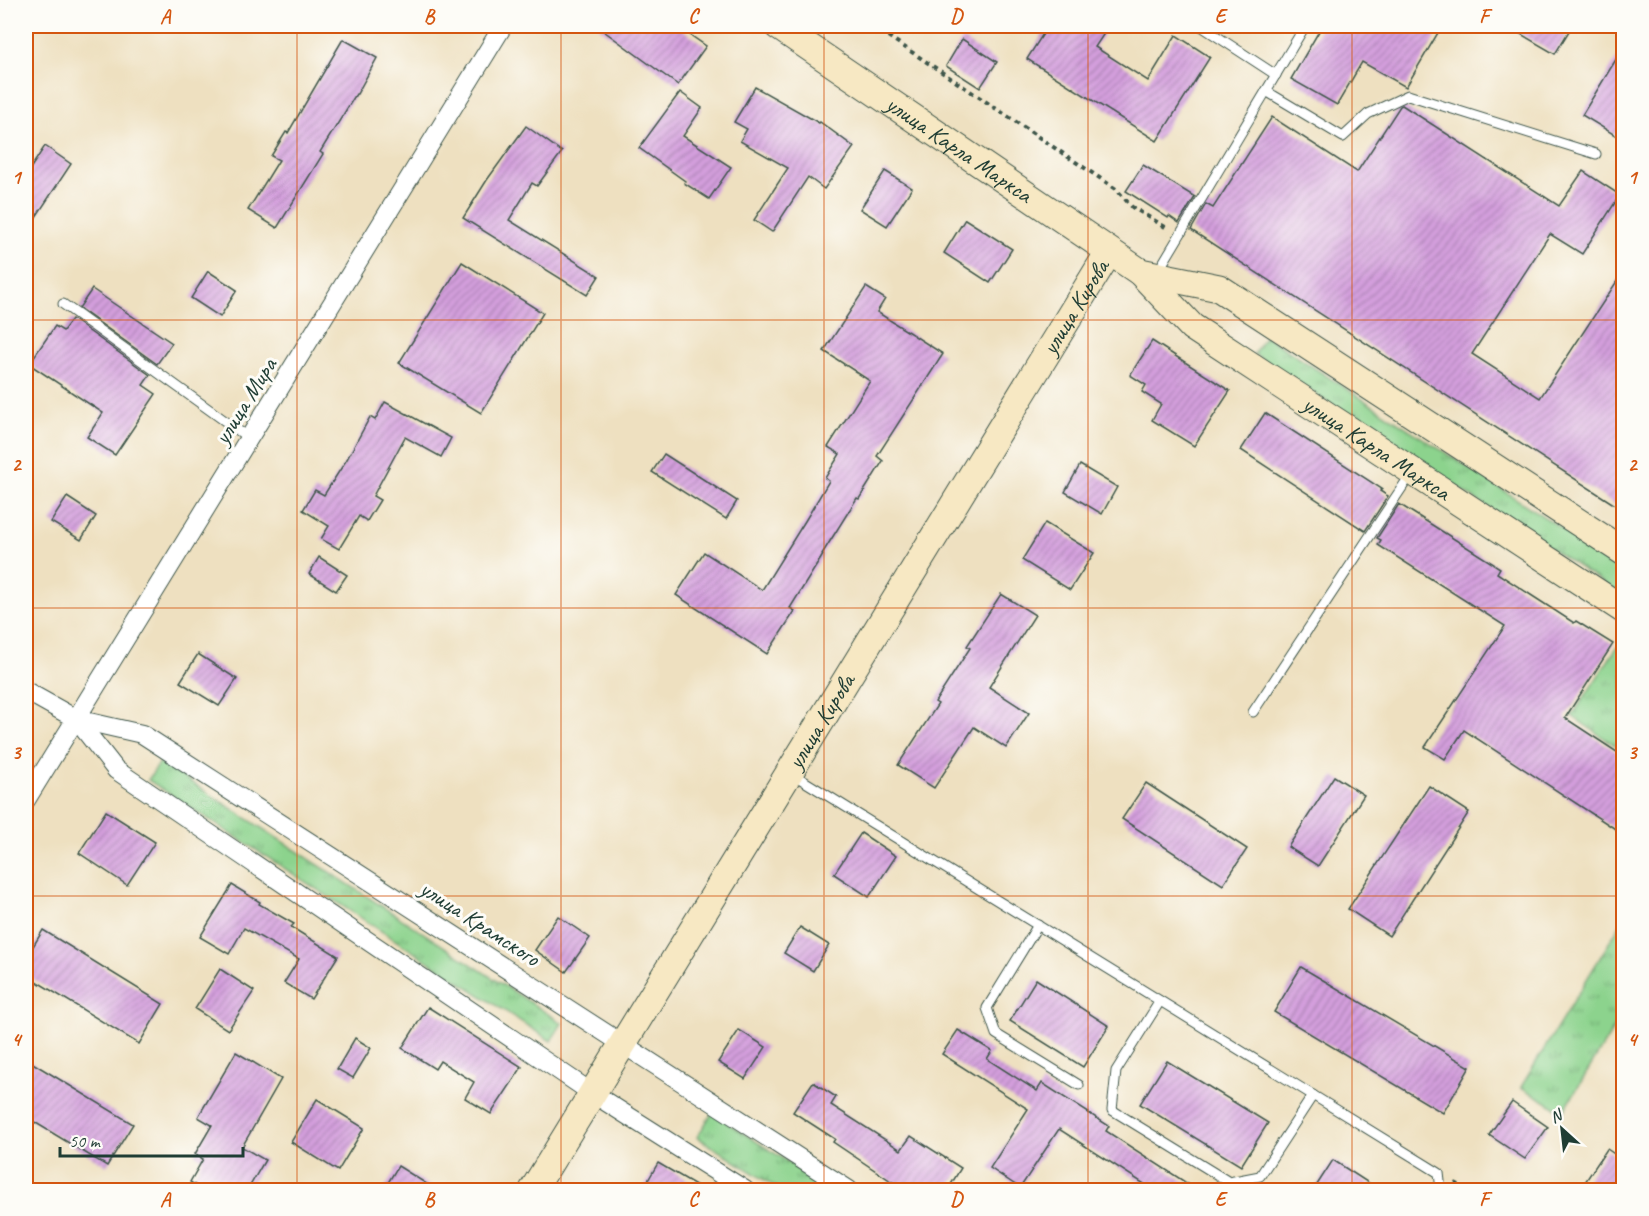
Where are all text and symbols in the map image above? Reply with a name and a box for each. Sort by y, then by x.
text: A [160,4,172,29]
text: B [424,4,436,29]
text: C [688,4,700,29]
text: D [950,4,964,29]
text: E [1215,4,1229,29]
text: F [1479,4,1493,29]
street label: улица Карла Маркса [879,88,1039,210]
text: 1 [12,165,23,190]
text: 1 [1628,165,1639,190]
street label: улица Кирова [1034,252,1117,362]
street label: улица Мира [206,351,284,452]
street label: улица Карла Маркса [1295,388,1457,508]
text: 2 [12,452,23,477]
text: 2 [1628,452,1639,477]
street label: улица Кирова [779,666,862,776]
text: 3 [12,740,23,765]
text: 3 [1628,740,1639,765]
street label: улица Крамского [413,872,547,974]
text: 4 [12,1027,24,1052]
text: 4 [1628,1027,1640,1052]
north arrow [1532,1099,1592,1159]
text: N [1547,1104,1567,1128]
scale bar [60,1120,243,1158]
text: 50 m [69,1130,102,1152]
text: A [160,1187,172,1212]
text: B [424,1187,436,1212]
text: C [688,1187,700,1212]
text: D [950,1187,964,1212]
text: E [1215,1187,1229,1212]
text: F [1479,1187,1493,1212]

